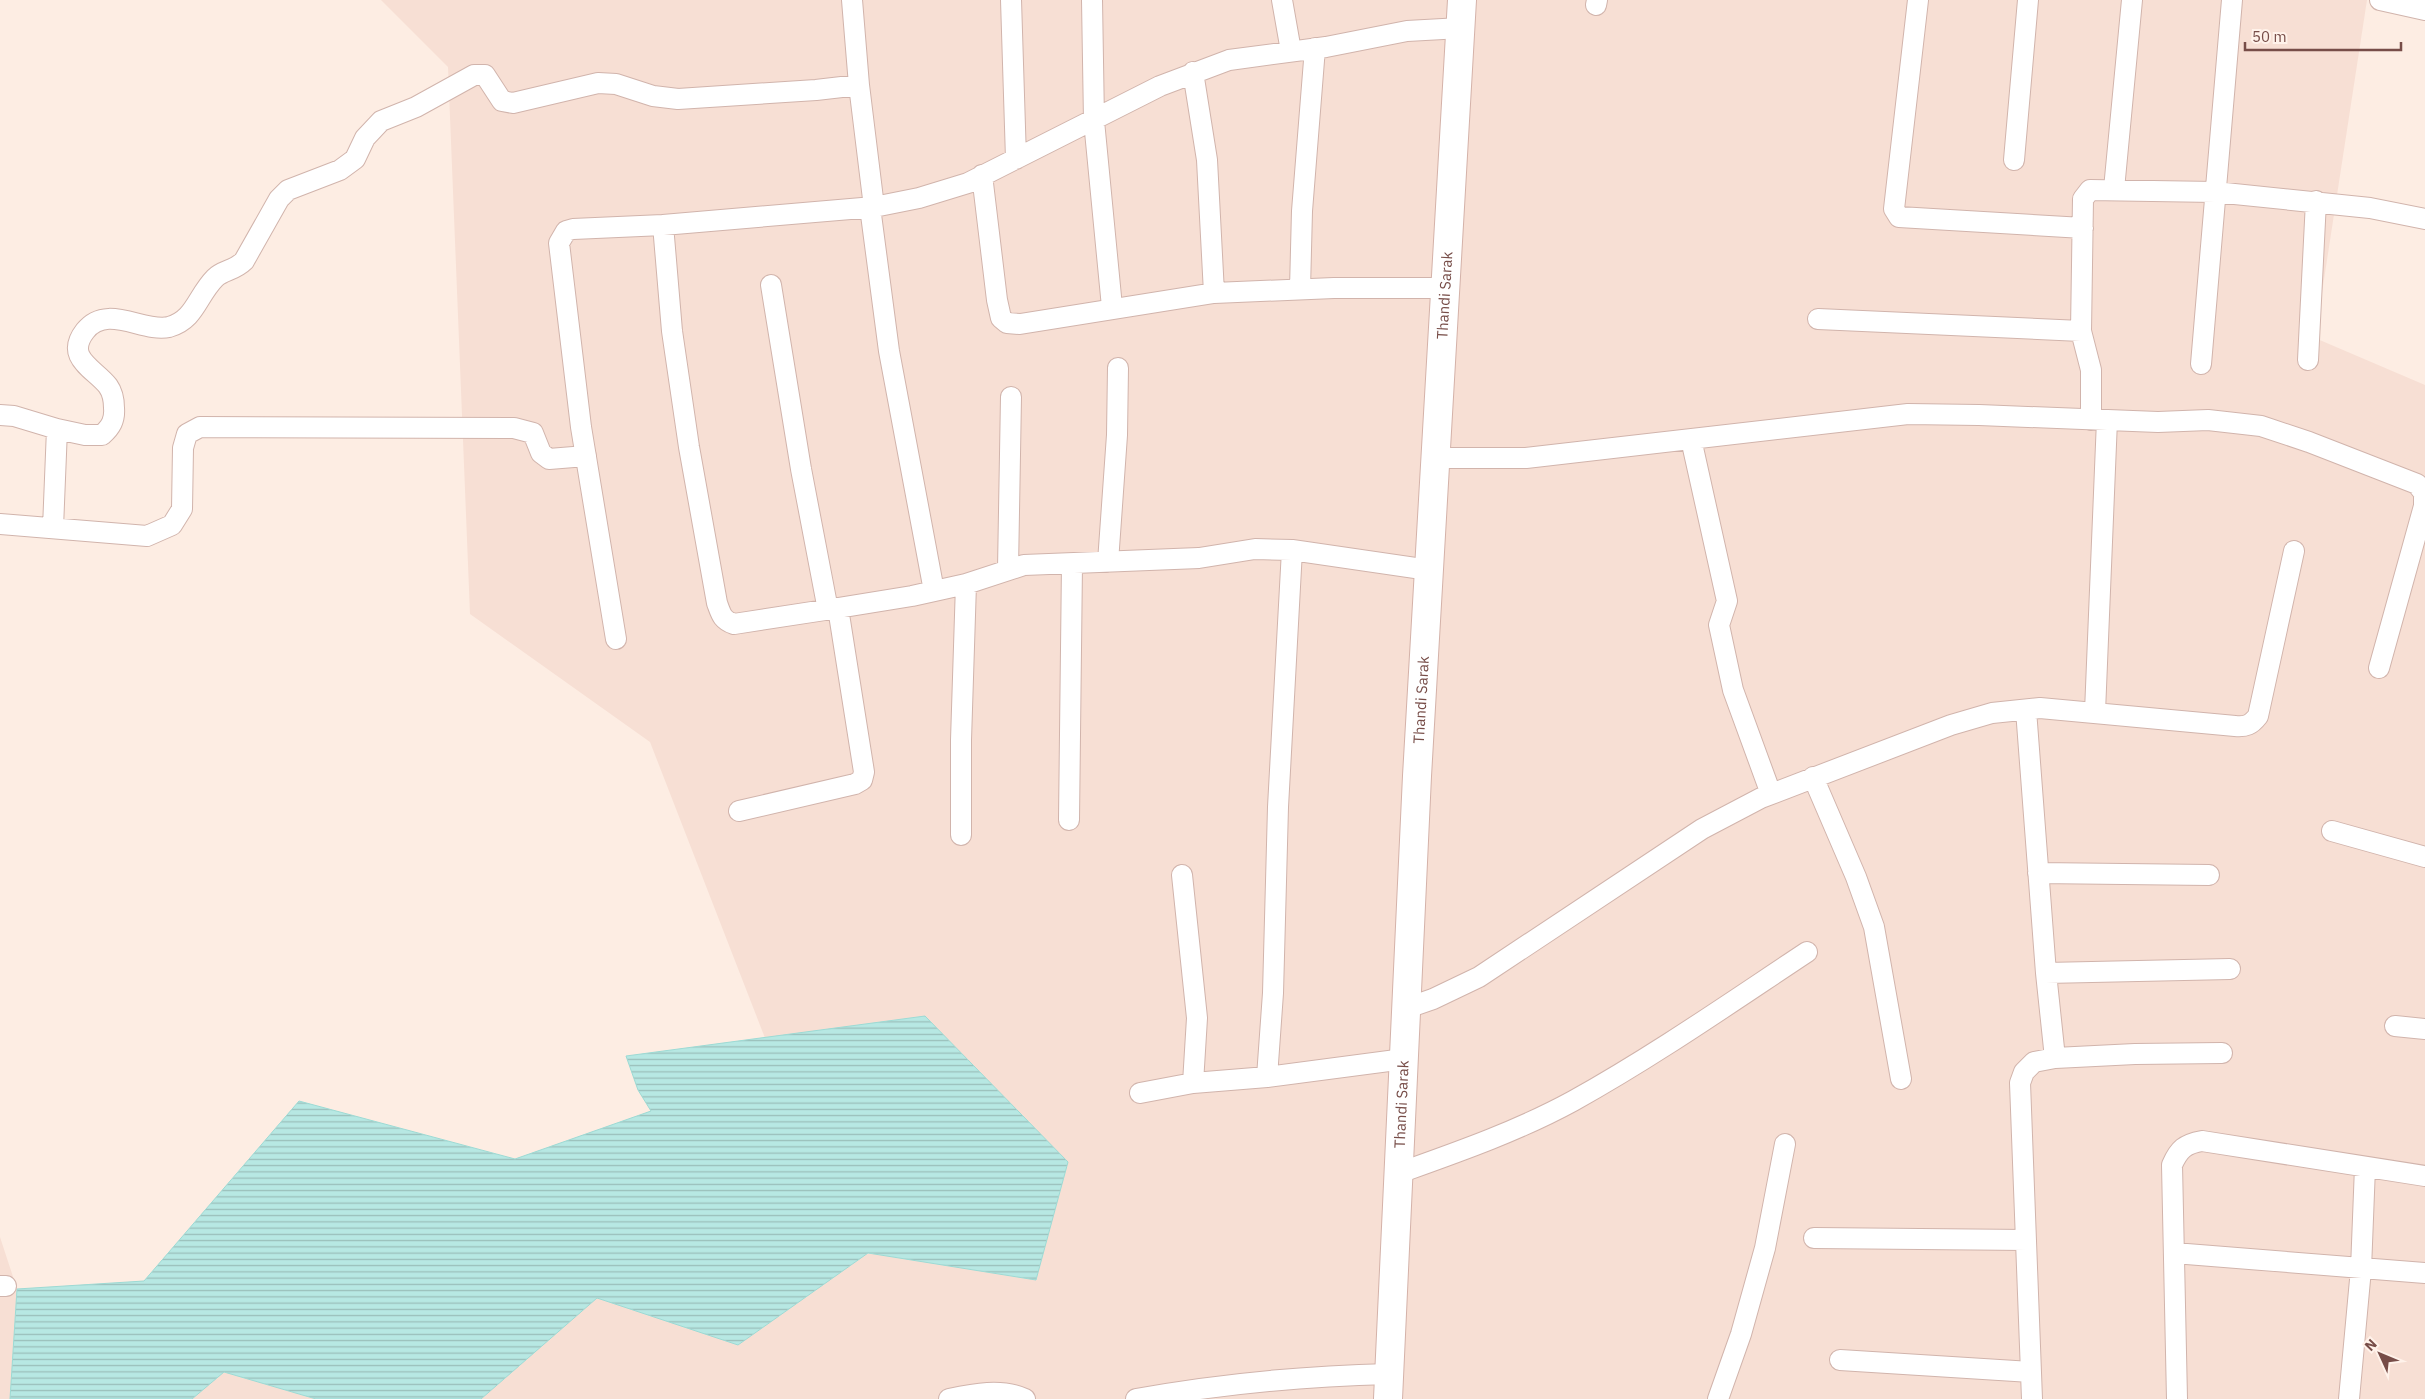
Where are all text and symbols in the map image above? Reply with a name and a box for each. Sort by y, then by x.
scale bar [2245,20,2401,52]
text: 50 m [2252,27,2287,46]
street label: Thandi Sarak [1432,251,1456,340]
street label: Thandi Sarak [1409,655,1433,744]
street label: Thandi Sarak [1390,1060,1413,1149]
north arrow [2355,1329,2405,1379]
text: N [2361,1335,2381,1355]

